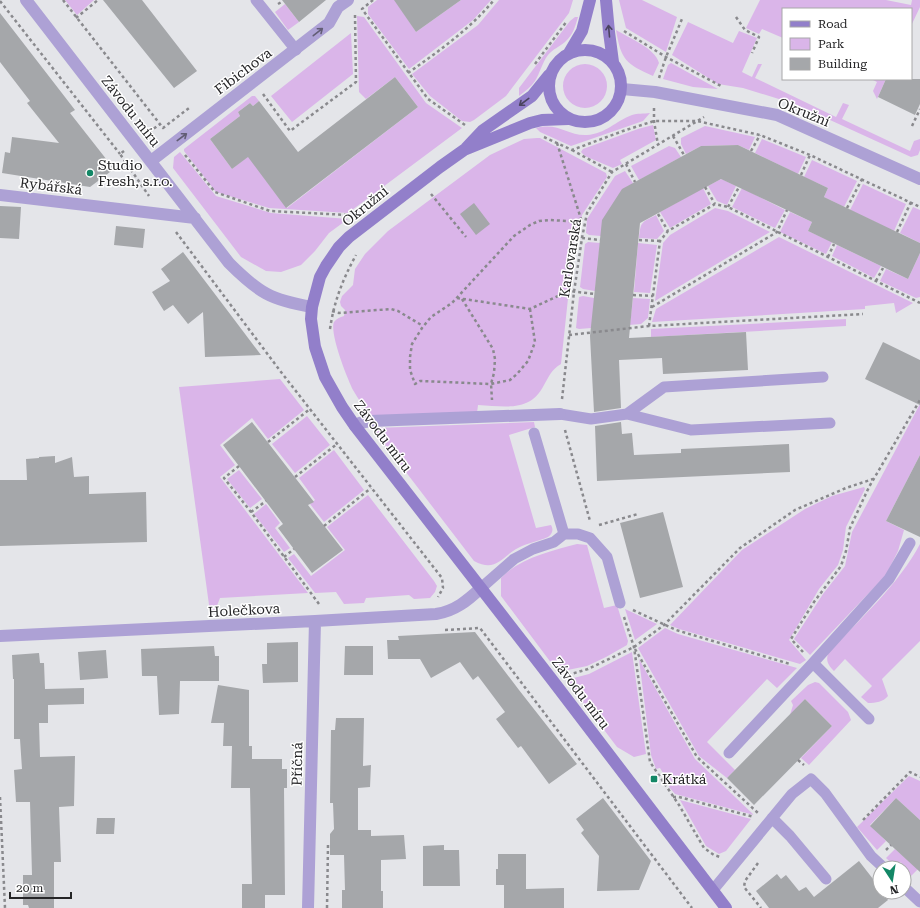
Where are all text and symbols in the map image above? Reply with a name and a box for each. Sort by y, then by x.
legend [782,8,912,80]
text: Road [818,17,848,31]
one-way arrow [605,25,612,38]
one-way arrow [313,28,324,37]
text: Park [818,37,845,51]
street label: Fibichova [211,44,275,98]
text: Building [818,57,867,71]
street label: Závodu míru [98,72,164,150]
street label: Okružní [776,94,833,130]
one-way arrow [519,98,530,106]
one-way arrow [176,133,187,141]
place label: Studio Fresh, s.r.o. [98,157,173,189]
marker: Studio Fresh, s.r.o. [85,168,95,178]
street label: Rybářská [19,174,83,198]
street label: Okružní [339,182,392,229]
street label: Karlovarská [556,217,584,299]
street label: Závodu míru [351,397,415,475]
street label: Holečkova [208,600,281,620]
street label: Závodu míru [549,654,613,732]
street label: Příčná [289,742,305,786]
place label: Krátká [662,771,707,787]
marker: Krátká [649,774,659,784]
north arrow [872,860,912,900]
scale bar [10,874,71,900]
text: 20 m [16,881,43,895]
text: N [888,882,899,897]

